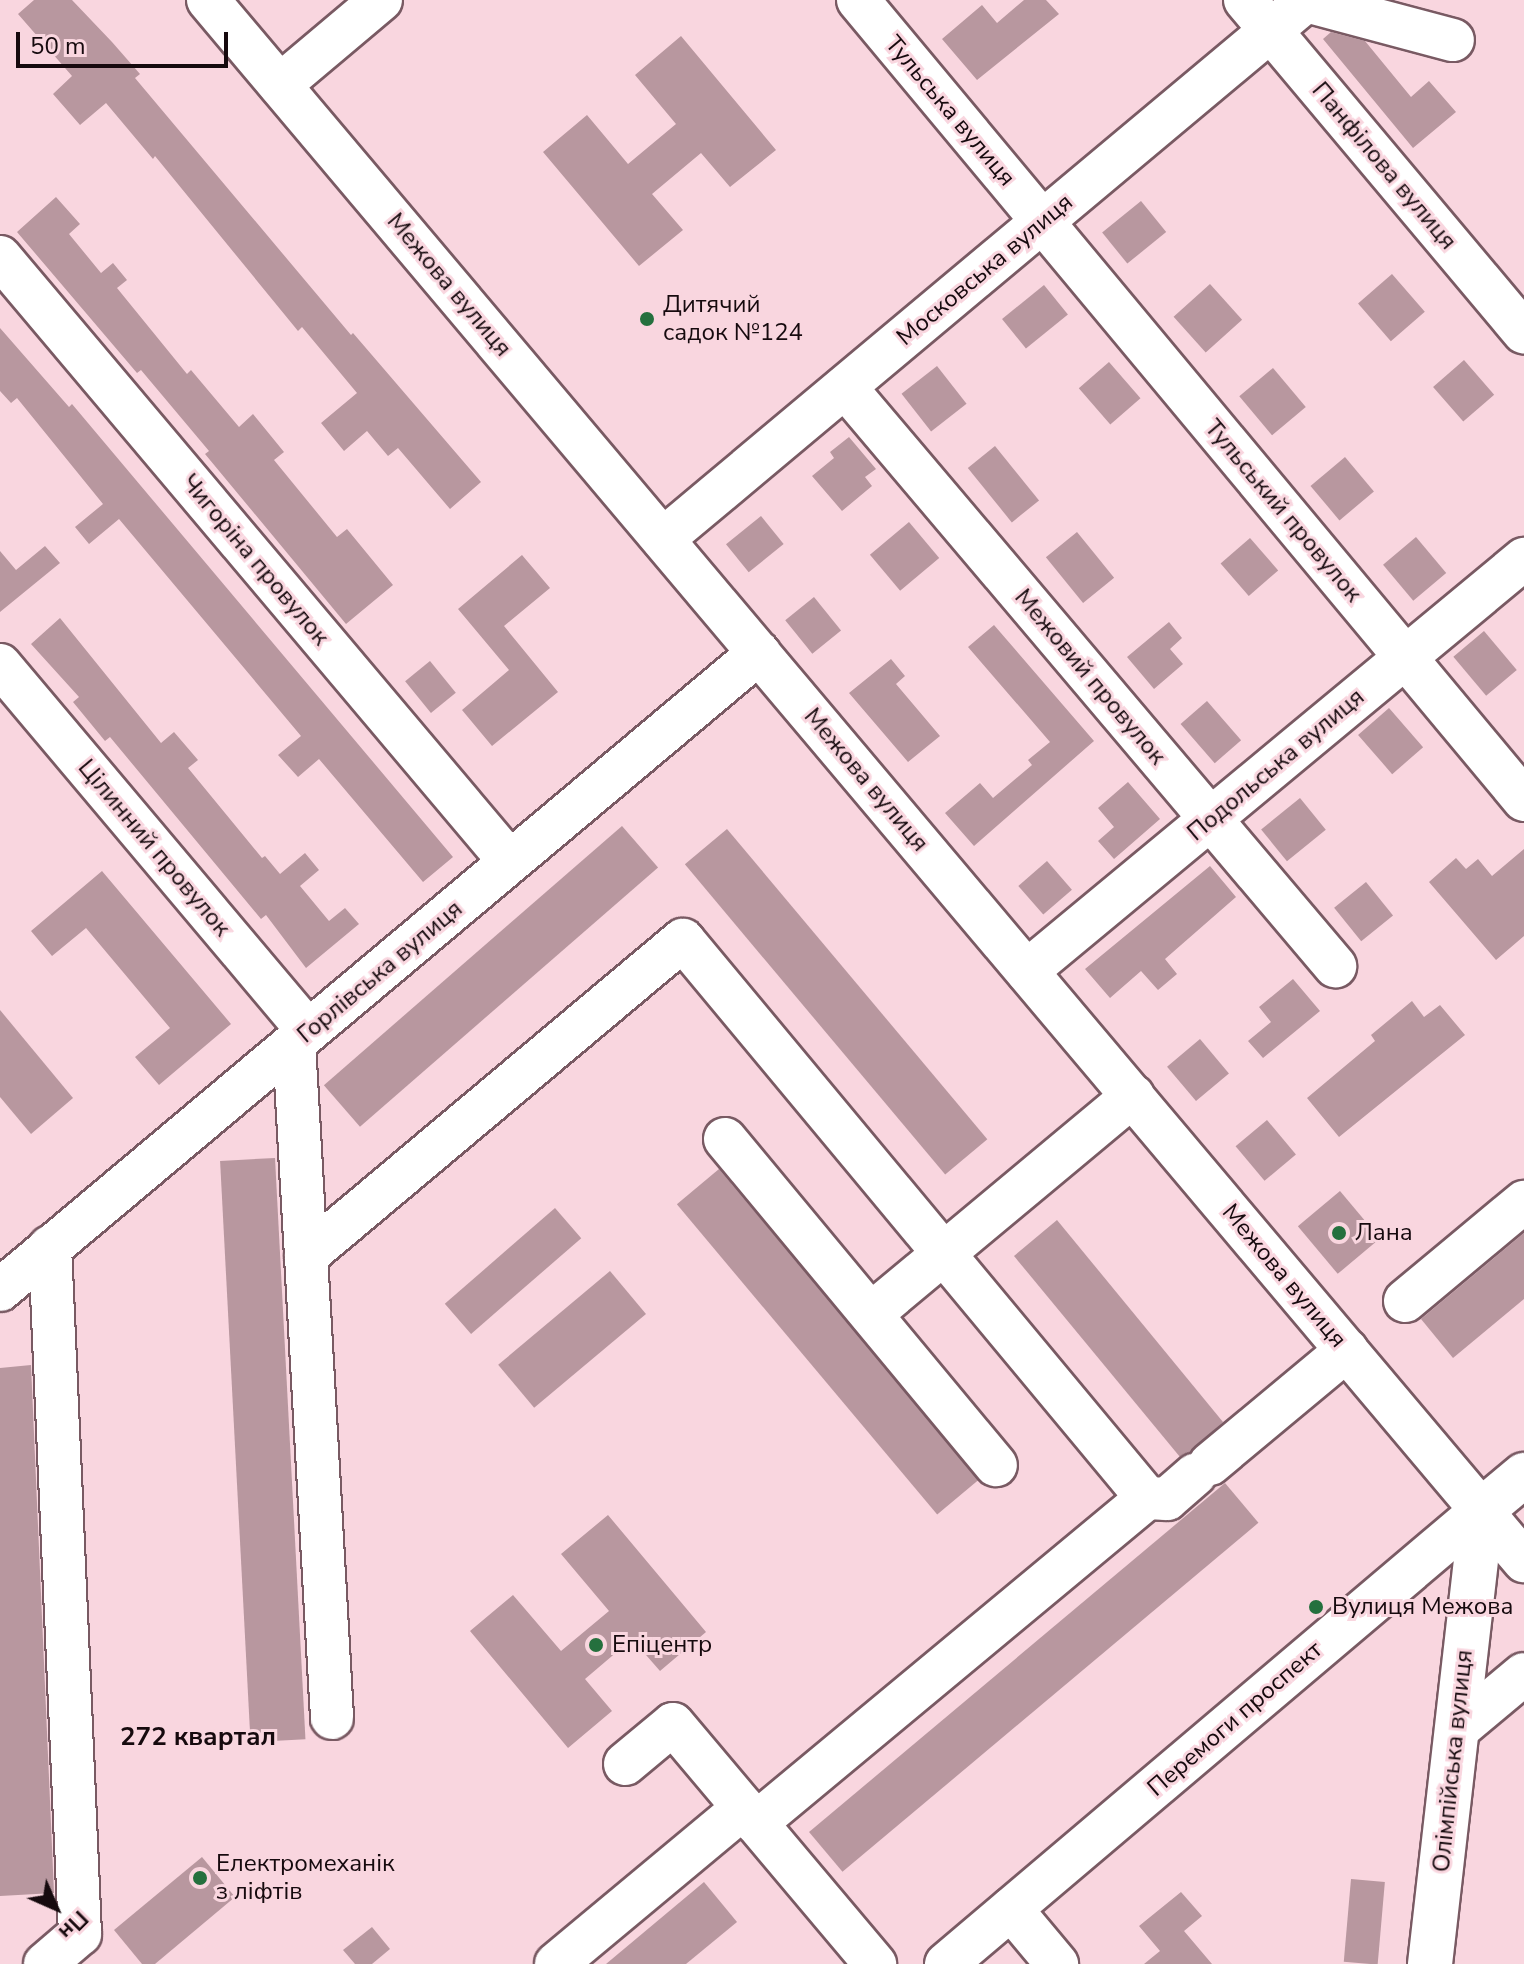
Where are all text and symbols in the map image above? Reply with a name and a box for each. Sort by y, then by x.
scale bar [20,16,232,66]
text: 50 m [30,30,86,62]
street label: Тульська вулиця [879,30,1021,192]
street label: Панфілова вулиця [1306,76,1462,256]
street label: Московська вулиця [891,188,1079,352]
street label: Межова вулиця [381,207,517,363]
place label: Дитячий садок №124 [663,291,803,347]
marker: Дитячий садок №124 [638,310,656,328]
street label: Тульський провулок [1198,414,1368,608]
street label: Чигоріна провулок [175,469,335,651]
street label: Межовий провулок [1008,583,1172,771]
street label: Подольська вулиця [1182,683,1370,847]
street label: Межова вулиця [798,702,934,858]
street label: Цілинний провулок [72,754,236,942]
street label: Горлівська вулиця [292,895,468,1049]
street label: Межова вулиця [1216,1198,1352,1354]
place label: Лана [1355,1219,1413,1247]
marker: Лана [1330,1224,1348,1242]
place label: Вулиця Межова [1332,1593,1513,1621]
marker: Вулиця Межова [1307,1598,1325,1616]
place label: Епіцентр [612,1631,712,1659]
street label: Перемоги проспект [1142,1635,1328,1803]
marker: Епіцентр [587,1636,605,1654]
street label: Олімпійська вулиця [1427,1648,1479,1874]
district label: 272 квартал [120,1721,276,1753]
place label: Електромеханік з ліфтів [216,1850,395,1906]
north arrow [16,1868,96,1948]
marker: Електромеханік з ліфтів [191,1869,209,1887]
text: Пн [52,1904,94,1946]

